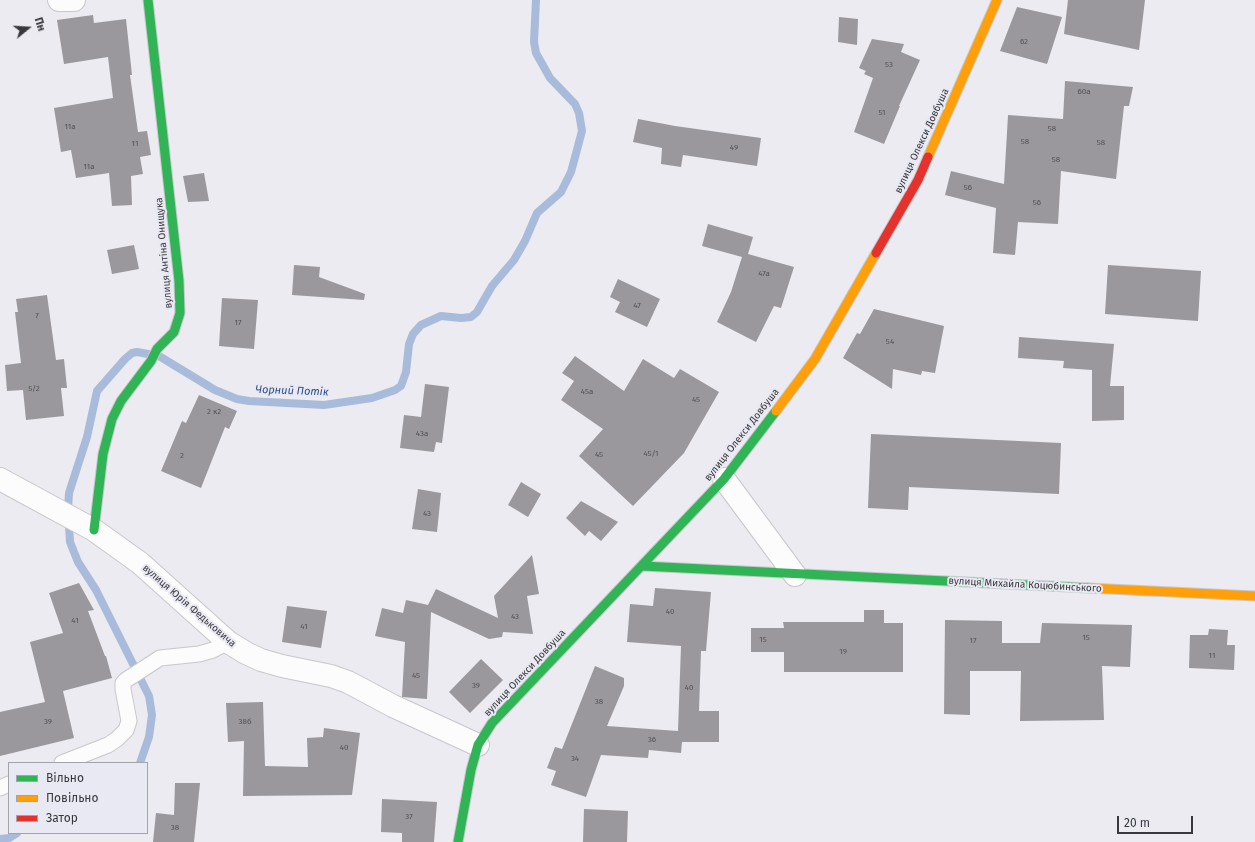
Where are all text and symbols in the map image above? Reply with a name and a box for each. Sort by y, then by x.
north arrow [8,8,48,48]
text: Пн [32,16,48,33]
house number: 62 [1020,37,1028,47]
house number: 53 [885,60,893,70]
street label: вулиця Олекси Довбуша [892,87,952,195]
house number: 60а [1077,87,1091,97]
house number: 51 [878,108,886,118]
house number: 11а [64,122,76,132]
house number: 58 [1048,124,1056,134]
house number: 58 [1021,137,1029,147]
house number: 58 [1097,138,1105,148]
house number: 11 [132,139,138,149]
house number: 49 [730,143,738,153]
house number: 58 [1052,155,1060,165]
house number: 11а [83,162,95,172]
house number: 56 [964,183,972,193]
street label: вулиця Антіна Онищука [153,197,175,309]
house number: 56 [1033,198,1041,208]
house number: 47а [758,269,770,279]
house number: 47 [633,301,641,311]
house number: 7 [35,311,39,321]
house number: 17 [234,318,242,328]
house number: 54 [886,337,894,347]
water label: Чорний Потік [255,383,329,399]
house number: 5/2 [28,384,40,394]
street label: вулиця Олекси Довбуша [702,386,782,484]
house number: 45а [581,387,593,397]
house number: 45 [692,395,700,405]
house number: 2 к2 [207,407,221,417]
house number: 43а [416,429,428,439]
house number: 45/1 [643,449,659,459]
house number: 45 [595,450,603,460]
house number: 2 [180,451,184,461]
house number: 43 [423,509,431,519]
street label: вулиця Юрія Федьковича [140,562,238,650]
street label: вулиця Михайла Коцюбинського [948,575,1102,595]
house number: 40 [666,607,674,617]
house number: 43 [511,612,519,622]
house number: 41 [71,616,79,626]
house number: 41 [300,622,308,632]
street label: вулиця Олекси Довбуша [482,627,568,719]
house number: 15 [1082,633,1090,643]
house number: 15 [759,635,767,645]
house number: 17 [969,636,977,646]
house number: 19 [839,647,847,657]
house number: 11 [1209,651,1215,661]
house number: 45 [412,671,420,681]
house number: 39 [472,681,480,691]
house number: 40 [685,683,693,693]
house number: 38 [595,697,603,707]
house number: 39 [44,717,52,727]
house number: 38б [238,717,252,727]
house number: 36 [648,735,656,745]
house number: 40 [340,743,348,753]
house number: 34 [571,754,579,764]
legend [8,762,148,834]
text: Вільно [46,771,84,785]
text: Повільно [46,791,99,805]
scale bar [1119,808,1195,834]
text: Затор [46,811,78,825]
house number: 37 [405,812,413,822]
text: 20 m [1124,816,1150,830]
house number: 38 [171,823,179,833]

